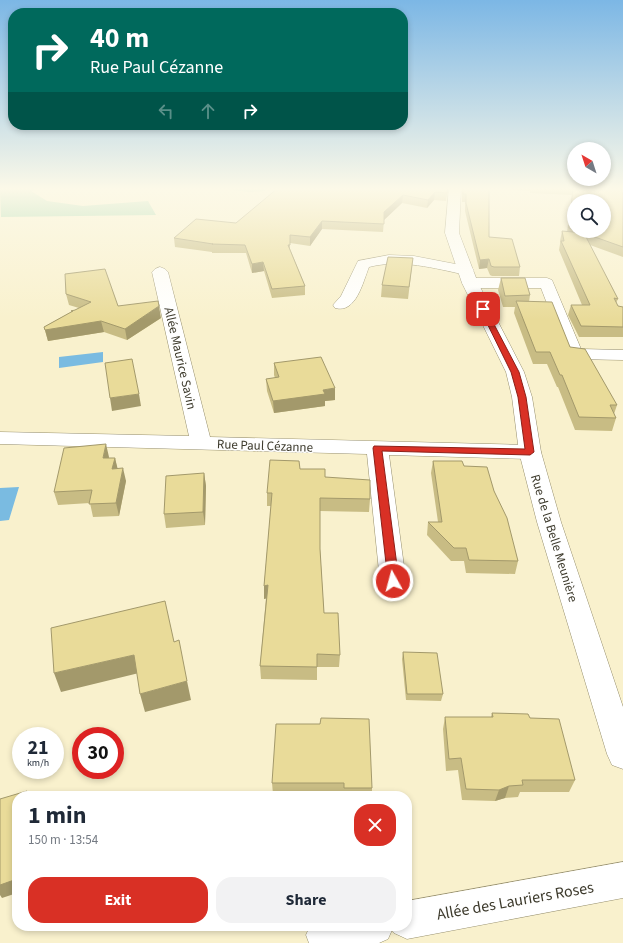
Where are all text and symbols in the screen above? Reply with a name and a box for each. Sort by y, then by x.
text: 40 m [90,18,149,58]
icon: right [24,24,76,76]
text: Rue Paul Cézanne [90,55,223,80]
icon: left [155,100,177,122]
icon: ahead [197,100,219,122]
icon: right [239,100,261,122]
north arrow [567,142,611,186]
map controls [567,142,611,238]
button: search [567,194,611,238]
pin [466,292,500,326]
icon: arrive [472,298,494,320]
street label: Allée Maurice Savin [159,305,201,411]
street label: Rue Paul Cézanne [217,435,313,457]
street label: Rue de la Belle Meunière [526,472,582,604]
position arrow [372,560,414,602]
speed limit sign: 30 [72,727,124,779]
text: 21 [27,734,49,762]
text: km/h [27,756,49,770]
text: 1 min [28,798,86,833]
button: close [354,804,396,846]
text: 150 m · 13:54 [28,831,98,849]
street label: Allée des Lauriers Roses [435,876,596,926]
button: Exit [28,877,208,923]
button: Share [216,877,396,923]

